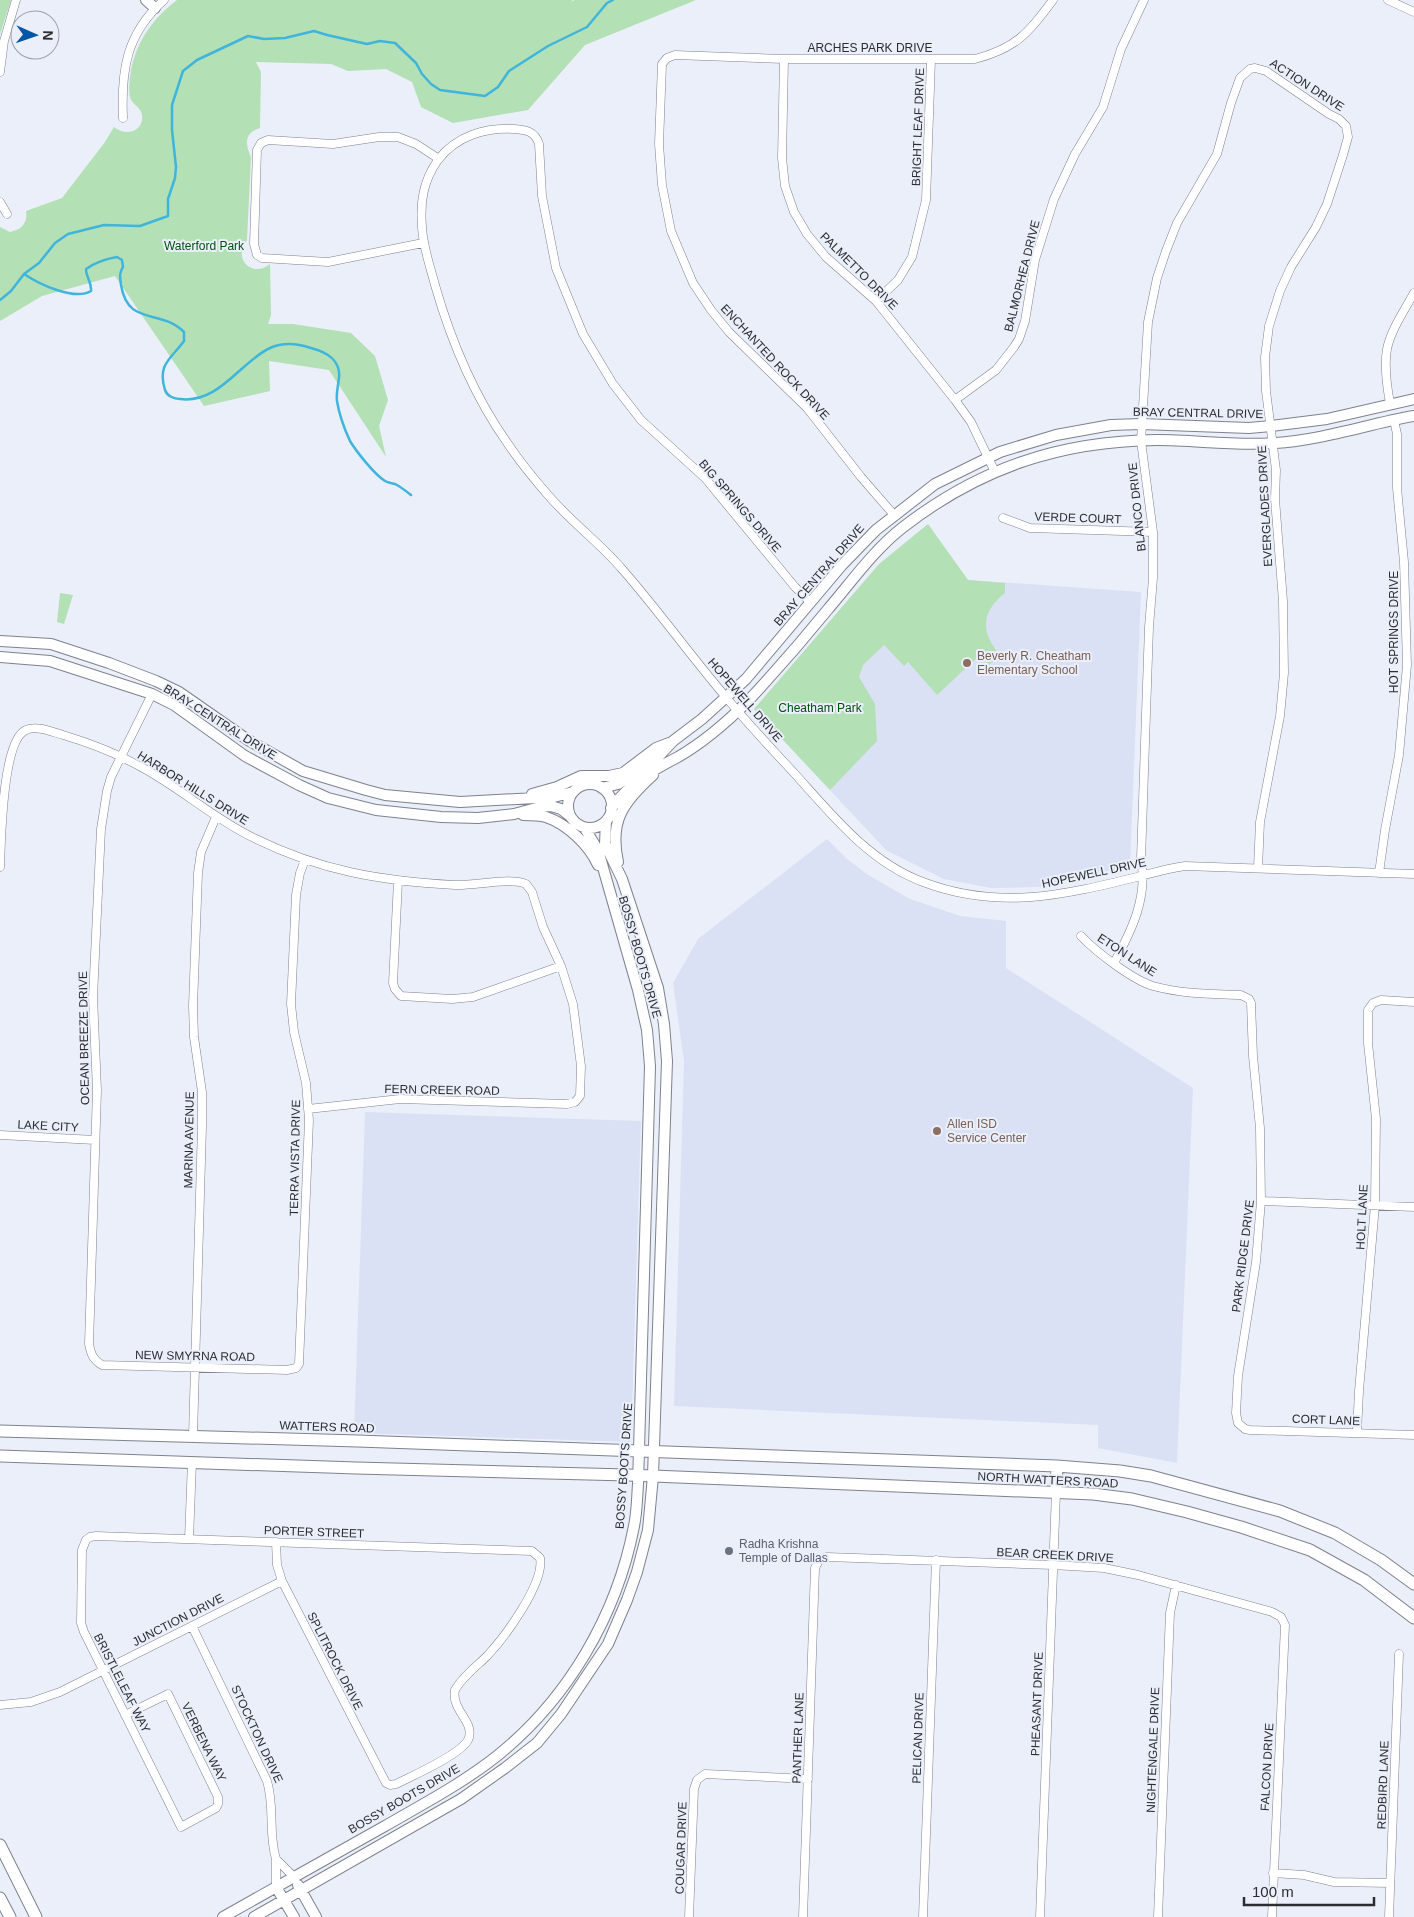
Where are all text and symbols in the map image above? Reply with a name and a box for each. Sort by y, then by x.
north arrow [10,10,60,60]
text: N [40,30,56,41]
street label: ARCHES PARK DRIVE [807,41,933,55]
street label: ACTION DRIVE [1267,56,1347,114]
street label: BRIGHT LEAF DRIVE [909,68,927,186]
street label: BALMORHEA DRIVE [1001,219,1043,333]
street label: PALMETTO DRIVE [817,229,901,313]
park label: Waterford Park [164,239,245,253]
street label: ENCHANTED ROCK DRIVE [718,301,832,423]
street label: BRAY CENTRAL DRIVE [1133,405,1263,421]
street label: EVERGLADES DRIVE [1255,445,1275,567]
street label: BIG SPRINGS DRIVE [696,457,784,555]
street label: BLANCO DRIVE [1125,462,1149,552]
street label: VERDE COURT [1034,509,1122,527]
street label: BRAY CENTRAL DRIVE [771,521,867,629]
street label: HOT SPRINGS DRIVE [1387,571,1401,693]
place label: Beverly R. Cheatham Elementary School [977,649,1091,677]
street label: HOPEWELL DRIVE [705,655,785,745]
marker: Beverly R. Cheatham Elementary School [961,657,973,669]
street label: BRAY CENTRAL DRIVE [161,681,279,763]
park label: Cheatham Park [778,701,863,715]
street label: HARBOR HILLS DRIVE [135,748,251,828]
street label: HOPEWELL DRIVE [1041,855,1147,891]
street label: BOSSY BOOTS DRIVE [616,894,664,1020]
street label: ETON LANE [1095,931,1159,979]
street label: OCEAN BREEZE DRIVE [76,971,92,1105]
street label: FERN CREEK ROAD [384,1082,500,1098]
street label: MARINA AVENUE [181,1091,197,1189]
street label: TERRA VISTA DRIVE [287,1100,303,1216]
street label: LAKE CITY [17,1117,79,1135]
place label: Allen ISD Service Center [947,1117,1026,1145]
marker: Allen ISD Service Center [931,1125,943,1137]
street label: HOLT LANE [1353,1184,1371,1250]
street label: PARK RIDGE DRIVE [1229,1199,1257,1313]
street label: NEW SMYRNA ROAD [135,1348,255,1364]
street label: BOSSY BOOTS DRIVE [613,1402,635,1530]
street label: CORT LANE [1292,1412,1360,1428]
street label: WATTERS ROAD [279,1418,375,1436]
street label: NORTH WATTERS ROAD [977,1469,1119,1491]
street label: PORTER STREET [264,1523,365,1541]
place label: Radha Krishna Temple of Dallas [739,1537,828,1565]
marker: Radha Krishna Temple of Dallas [723,1545,735,1557]
street label: BEAR CREEK DRIVE [996,1545,1114,1565]
street label: JUNCTION DRIVE [130,1591,226,1649]
street label: SPLITROCK DRIVE [304,1610,366,1712]
street label: BRISTLELEAF WAY [91,1631,153,1735]
street label: PHEASANT DRIVE [1028,1652,1046,1756]
street label: STOCKTON DRIVE [228,1683,286,1785]
street label: NIGHTENGALE DRIVE [1144,1687,1162,1813]
street label: PANTHER LANE [789,1692,807,1784]
street label: PELICAN DRIVE [909,1692,927,1784]
street label: VERBENA WAY [179,1700,229,1784]
street label: FALCON DRIVE [1258,1723,1276,1811]
street label: REDBIRD LANE [1374,1740,1392,1830]
street label: BOSSY BOOTS DRIVE [346,1761,462,1837]
street label: COUGAR DRIVE [672,1801,690,1895]
scale bar [1244,1874,1374,1906]
text: 100 m [1252,1883,1294,1900]

